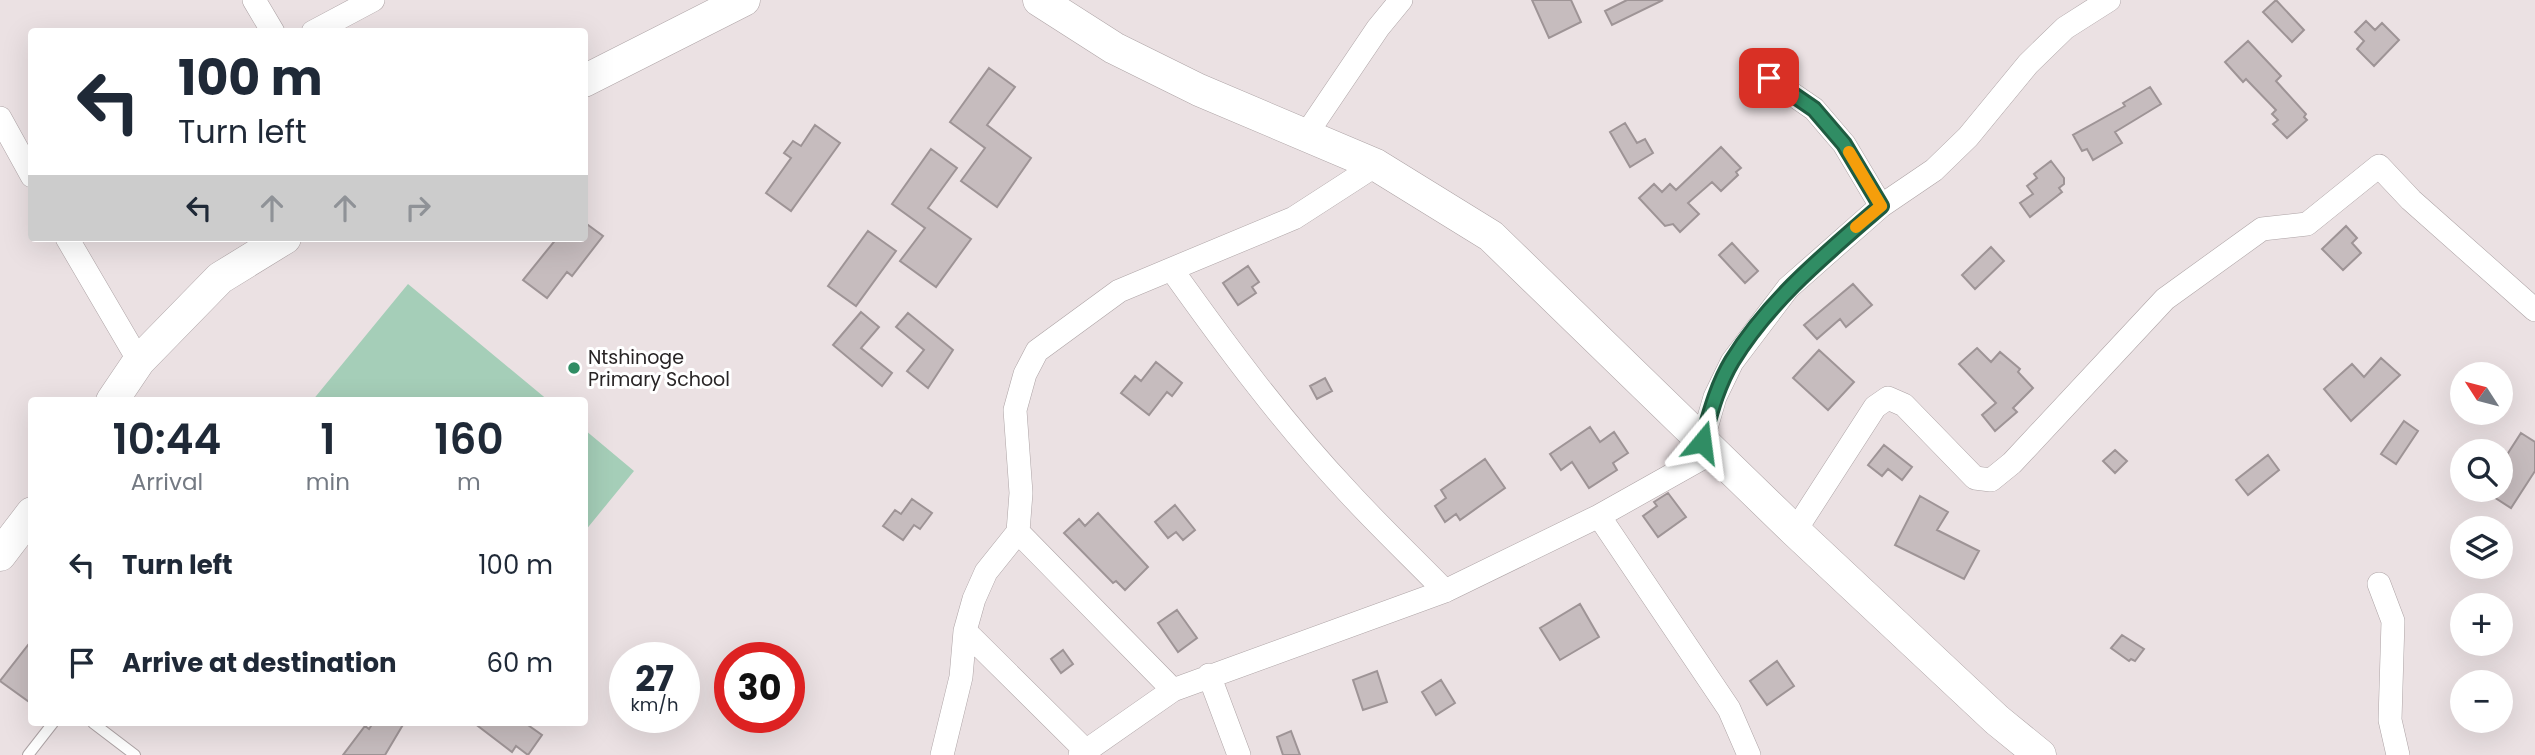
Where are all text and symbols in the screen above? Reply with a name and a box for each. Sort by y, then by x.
text: 100 m [178,44,323,112]
pin [1739,48,1799,108]
icon: left [63,56,154,147]
icon: arrive [1750,59,1788,97]
text: Turn left [178,109,307,154]
icon: left [180,189,218,227]
icon: ahead [253,189,291,227]
icon: ahead [326,189,364,227]
icon: right [399,189,437,227]
place label: Ntshinoge Primary School [588,344,730,393]
marker: Ntshinoge Primary School [566,360,582,376]
north arrow [2450,362,2513,425]
map controls [2450,362,2513,733]
position arrow [1665,405,1739,479]
text: 10:44 [112,410,221,469]
text: 1 [320,410,335,469]
text: 160 [434,410,504,469]
button: search [2450,439,2513,502]
text: Arrival [131,466,203,498]
text: min [306,466,350,498]
text: m [457,466,481,498]
button: layers [2450,516,2513,579]
icon: left [63,546,101,584]
text: Turn left [122,547,233,583]
text: 100 m [478,547,553,583]
button: + [2450,593,2513,656]
speed limit sign: 30 [714,642,805,733]
icon: arrive [63,644,101,682]
text: Arrive at destination [122,645,397,681]
text: 60 m [486,645,553,681]
text: 27 [635,654,674,703]
button: − [2450,670,2513,733]
text: km/h [631,692,678,717]

